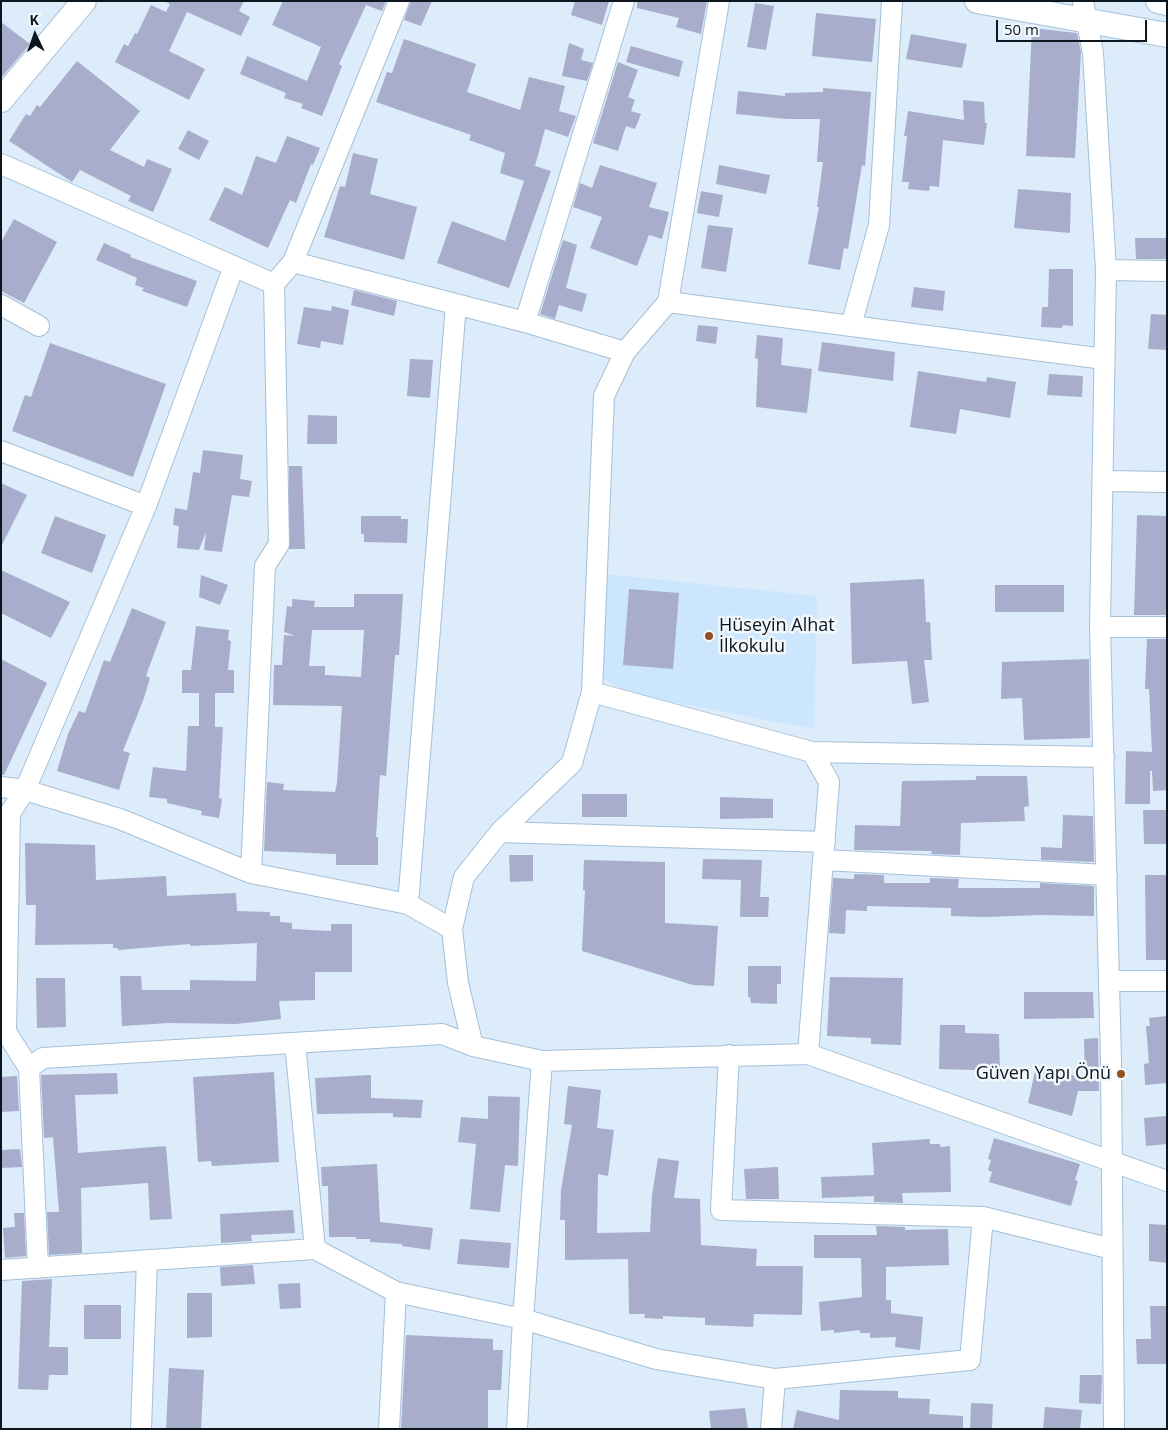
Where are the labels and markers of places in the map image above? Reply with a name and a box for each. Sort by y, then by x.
place label: Hüseyin Alhat İlkokulu [719,615,835,658]
marker: Hüseyin Alhat İlkokulu [703,630,715,642]
place label: Güven Yapı Önü [976,1063,1111,1085]
marker: Güven Yapı Önü [1115,1068,1127,1080]

